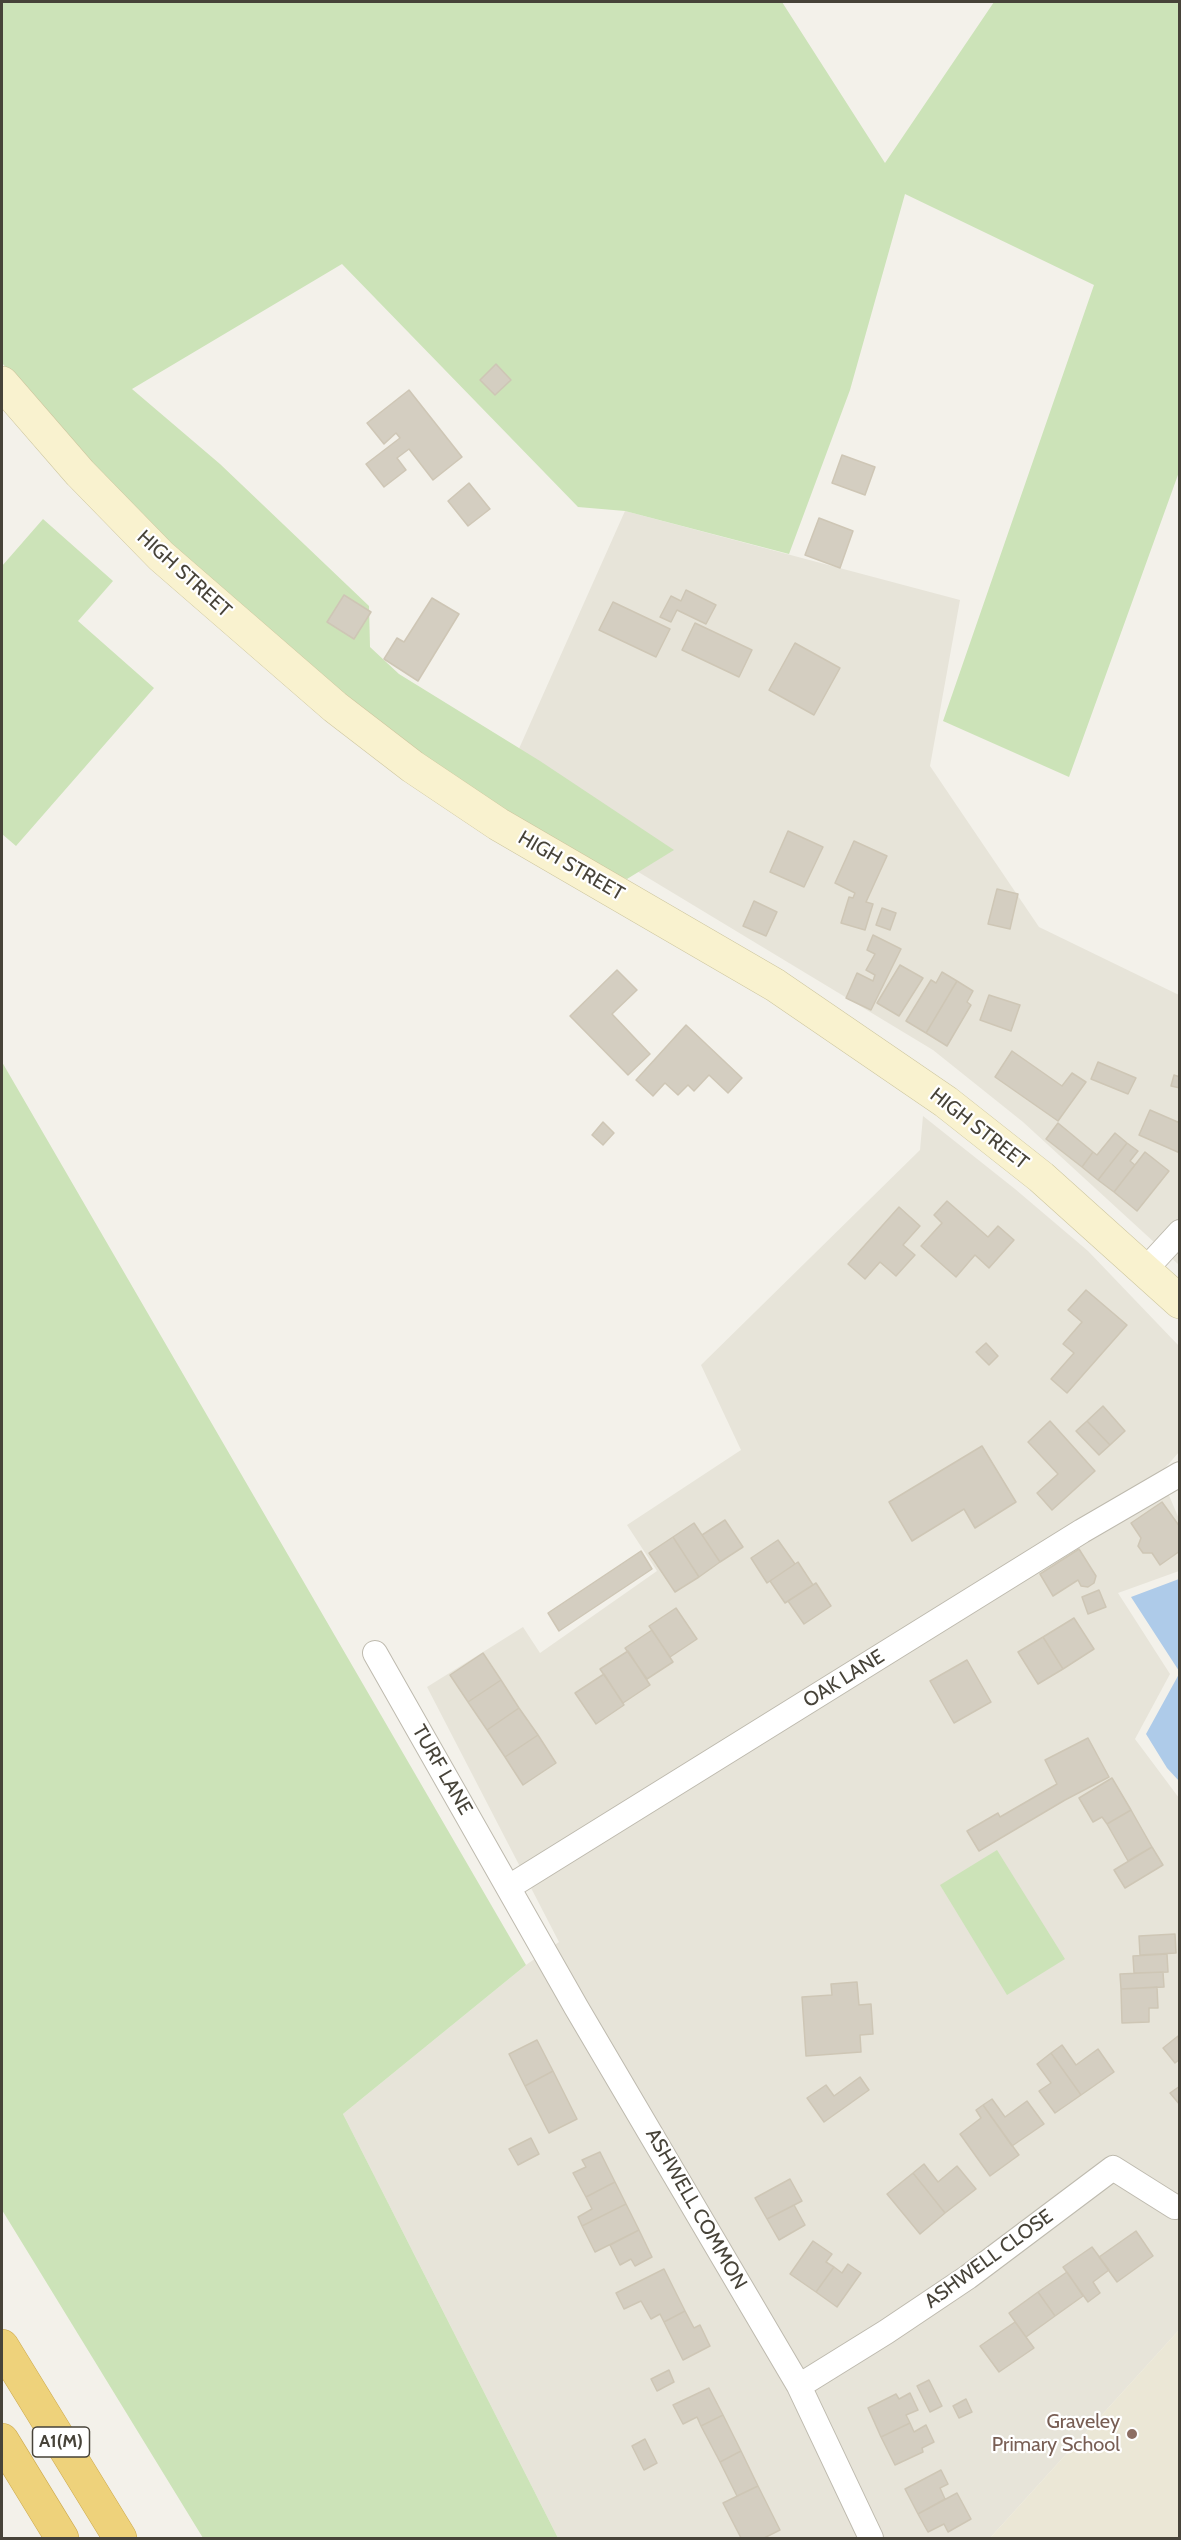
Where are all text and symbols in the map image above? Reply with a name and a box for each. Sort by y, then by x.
street label: HIGH STREET [132,525,236,623]
street label: HIGH STREET [514,826,628,906]
street label: HIGH STREET [925,1083,1033,1175]
street label: OAK LANE [799,1645,889,1713]
street label: TURF LANE [407,1721,477,1819]
street label: ASHWELL COMMON [640,2124,752,2294]
street label: ASHWELL CLOSE [920,2204,1058,2314]
place label: Graveley Primary School [992,2410,1120,2457]
road number: A1(M) [32,2427,90,2457]
marker: Graveley Primary School [1125,2427,1139,2441]

